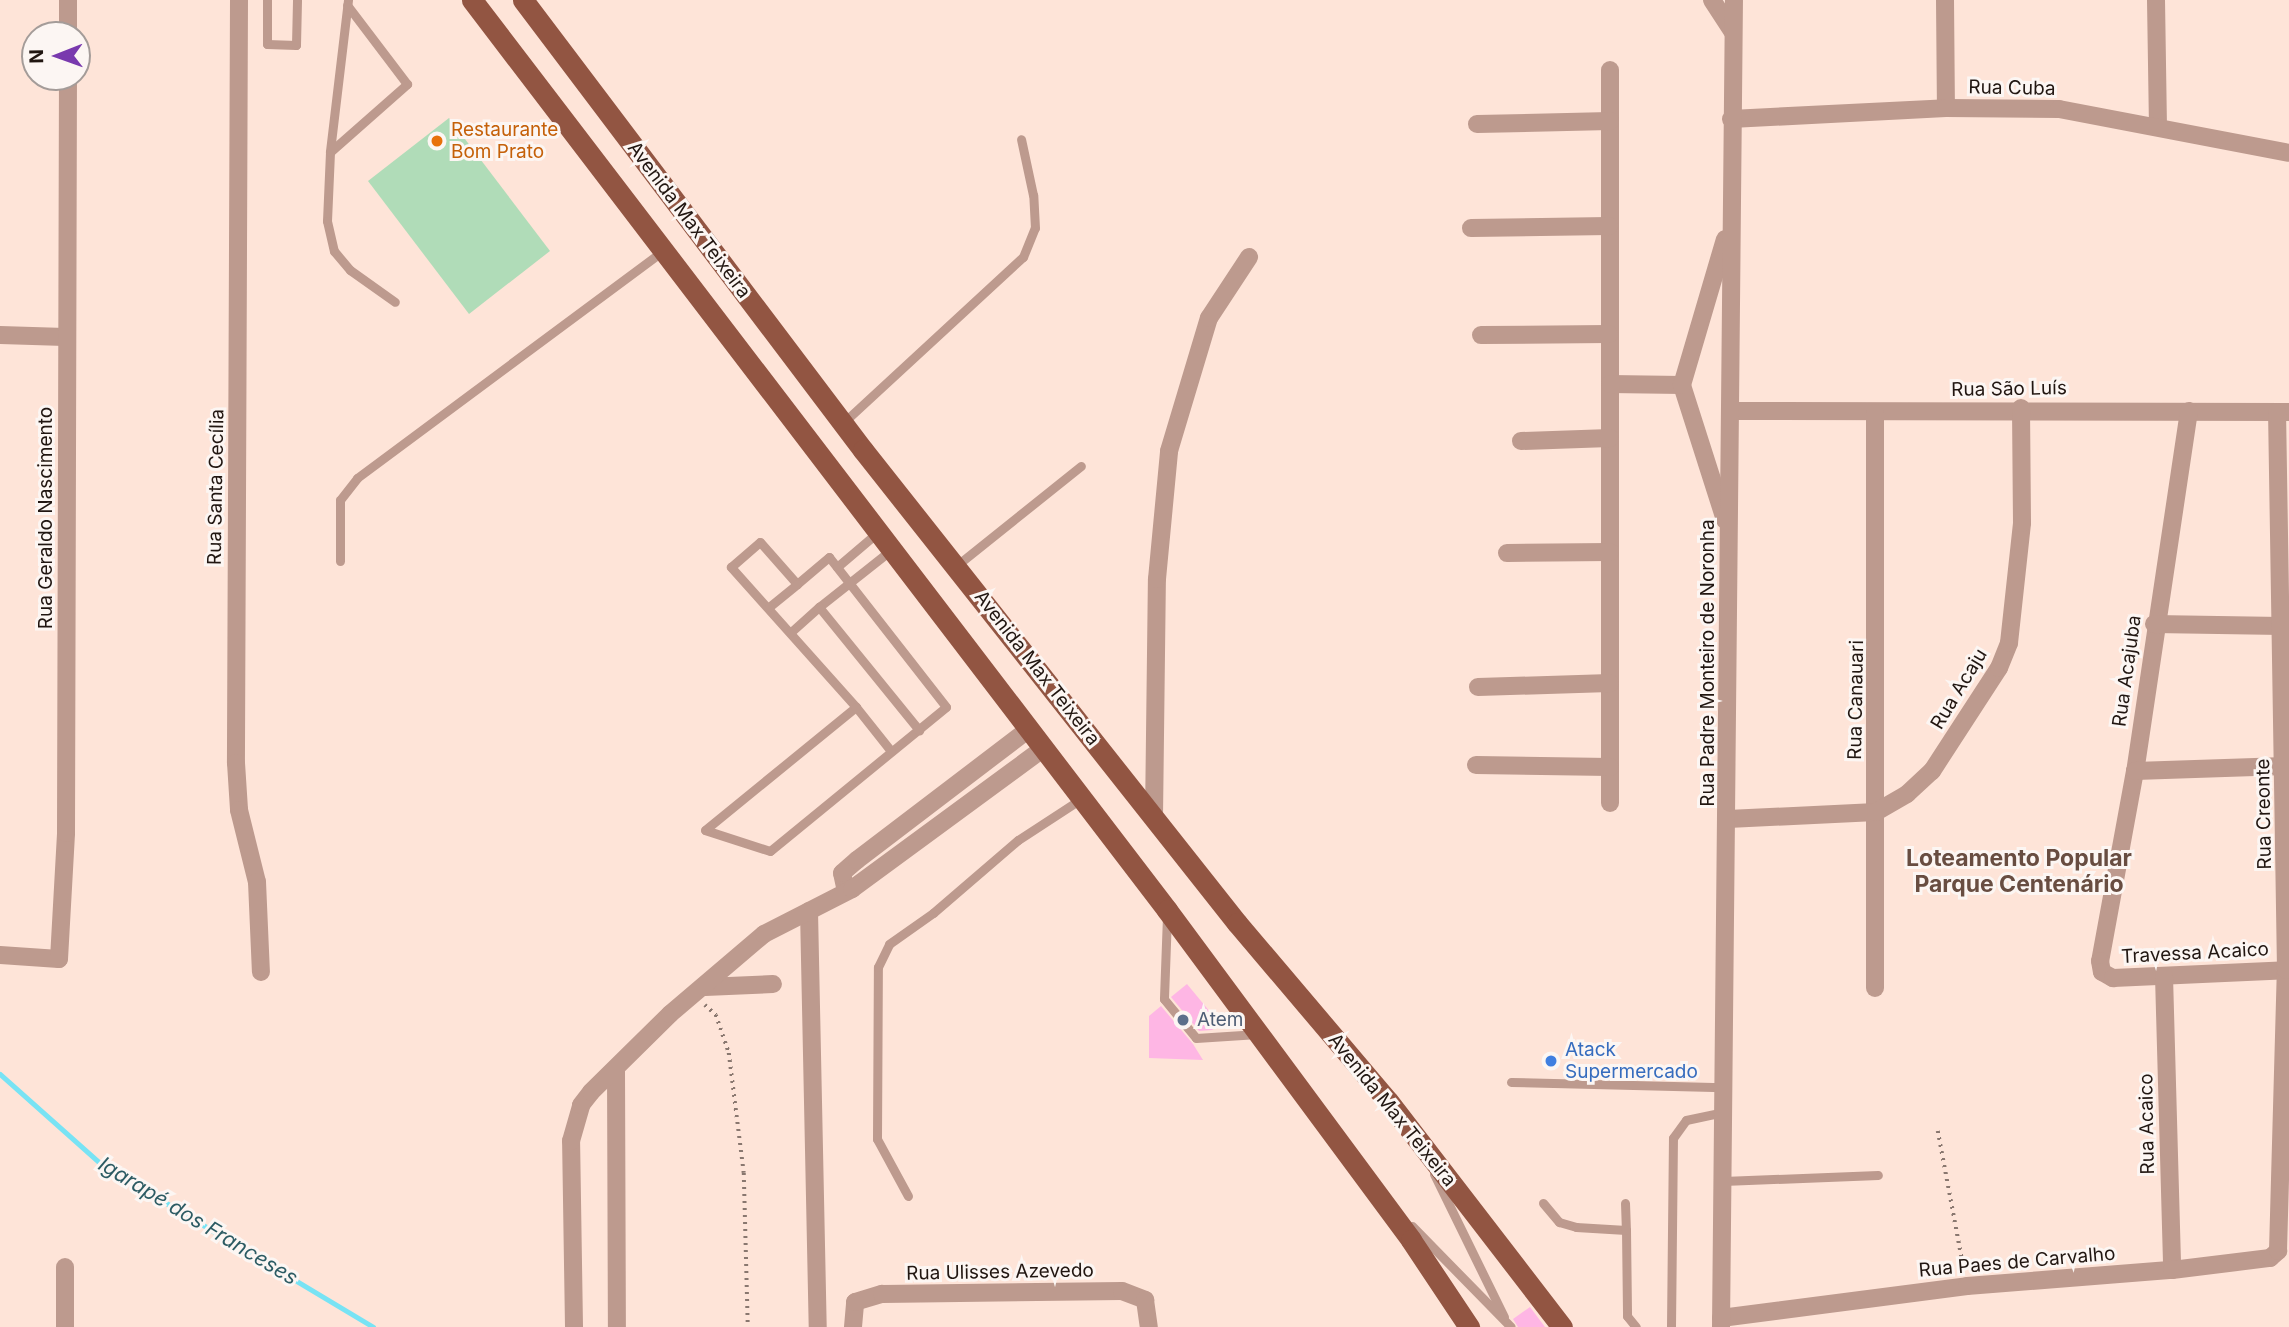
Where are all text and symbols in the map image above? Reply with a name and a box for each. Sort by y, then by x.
north arrow [21,21,91,91]
text: N [25,49,48,64]
street label: Rua Cuba [1968,76,2056,100]
place label: Restaurante Bom Prato [451,119,558,163]
marker: Restaurante Bom Prato [429,133,445,149]
street label: Avenida Max Teixeira [623,137,755,303]
street label: Rua São Luís [1951,377,2067,401]
street label: Rua Geraldo Nascimento [35,407,57,629]
street label: Rua Santa Cecília [203,409,229,565]
street label: Rua Padre Monteiro de Noronha [1697,519,1719,807]
street label: Avenida Max Teixeira [969,586,1105,750]
street label: Rua Acajuba [2108,614,2146,728]
street label: Rua Canauari [1844,640,1868,760]
street label: Rua Acaju [1926,645,1992,733]
street label: Rua Creonte [2252,758,2276,870]
district label: Loteamento Popular Parque Centenário [1906,844,2132,898]
street label: Travessa Acaico [2121,938,2269,968]
place label: Atem [1197,1009,1243,1031]
marker: Atem [1175,1012,1191,1028]
street label: Avenida Max Teixeira [1323,1029,1461,1191]
place label: Atack Supermercado [1565,1039,1698,1083]
marker: Atack Supermercado [1543,1053,1559,1069]
street label: Rua Acaico [2135,1073,2159,1175]
water label: Igarapé dos Franceses [94,1151,302,1291]
street label: Rua Paes de Carvalho [1918,1242,2116,1282]
street label: Rua Ulisses Azevedo [906,1259,1094,1285]

